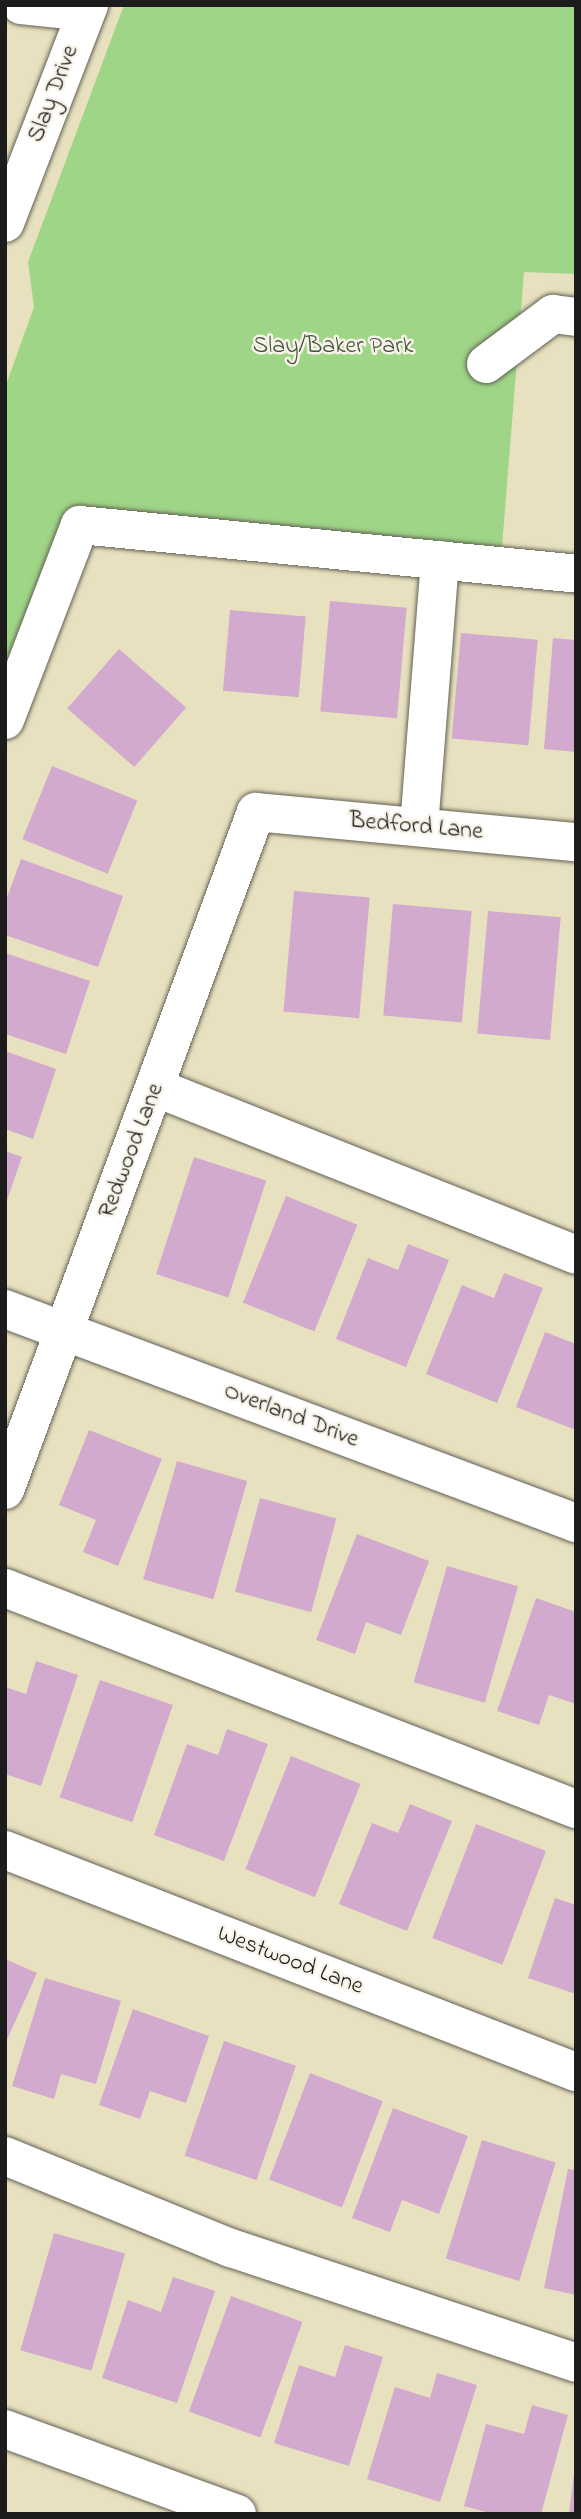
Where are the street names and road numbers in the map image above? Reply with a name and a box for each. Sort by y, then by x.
street label: Slay Drive [22,41,86,147]
street label: Bedford Lane [348,807,484,847]
street label: Redwood Lane [93,1080,171,1222]
street label: Overland Drive [219,1377,363,1455]
street label: Westwood Lane [213,1920,367,2002]

